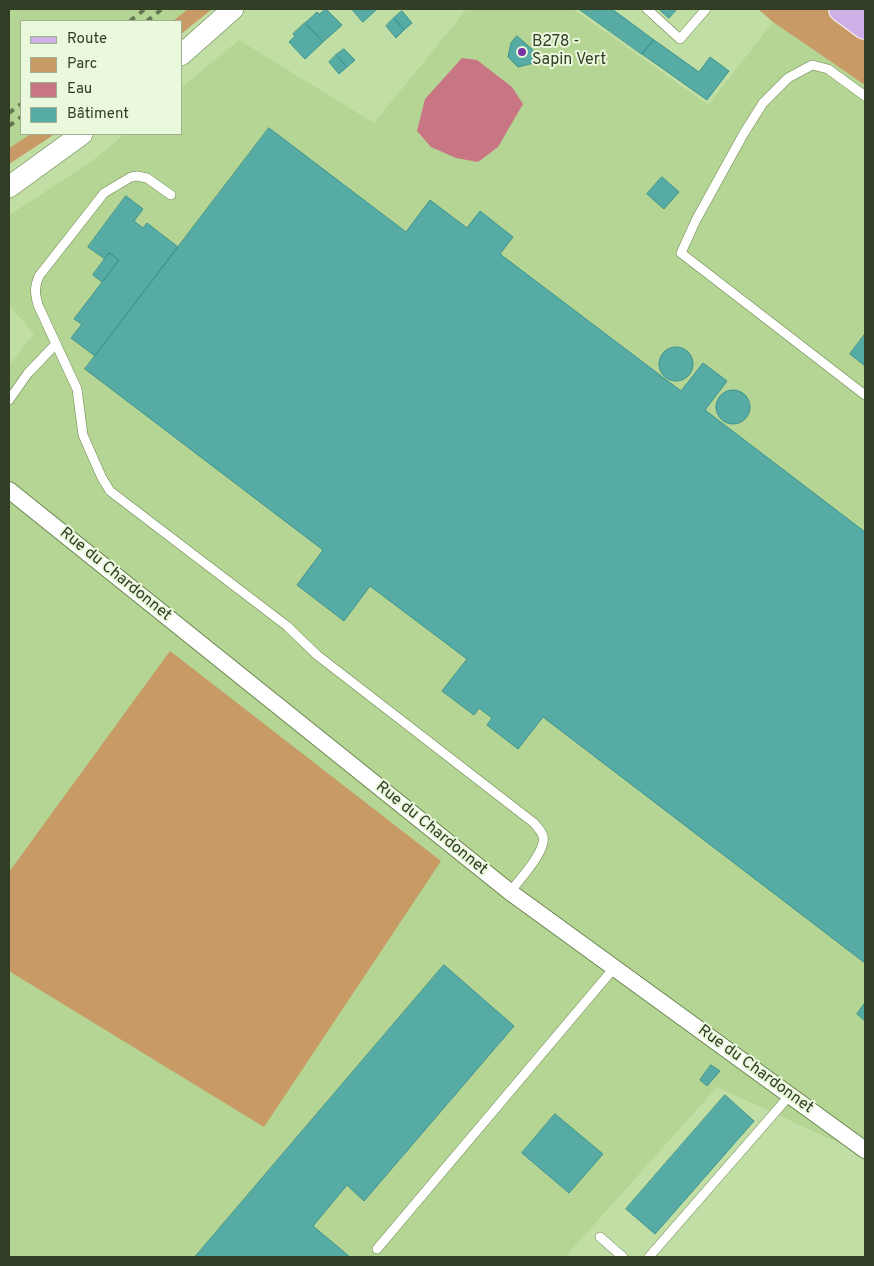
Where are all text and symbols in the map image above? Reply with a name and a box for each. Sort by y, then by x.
legend [20,20,182,135]
text: Route [67,30,107,49]
place label: B278 - Sapin Vert [532,33,606,71]
marker: B278 - Sapin Vert [516,46,528,58]
text: Parc [67,55,97,74]
text: Eau [67,80,92,99]
text: Bâtiment [67,105,129,124]
street label: Rue du Chardonnet [55,524,175,626]
street label: Rue du Chardonnet [371,778,491,880]
street label: Rue du Chardonnet [693,1022,817,1118]

